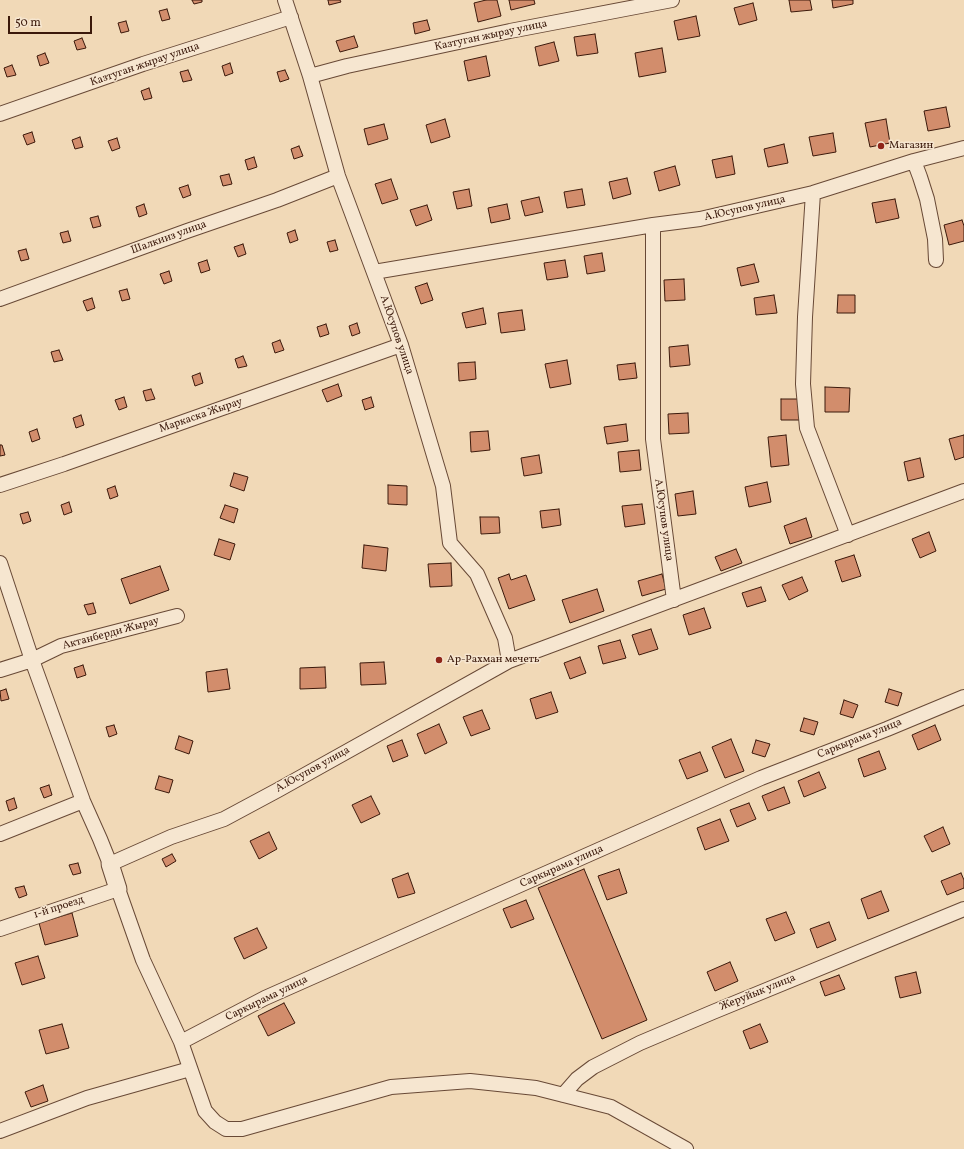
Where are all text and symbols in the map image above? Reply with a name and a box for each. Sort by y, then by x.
scale bar [10,8,94,34]
text: 50 m [15,15,41,31]
street label: Казтуган жырау улица [434,18,548,54]
street label: Казтуган жырау улица [89,40,201,90]
place label: Магазин [889,139,933,153]
marker: Магазин [876,141,886,151]
street label: А.Юсупов улица [703,193,787,225]
street label: Шалкииз улица [129,218,209,258]
street label: А.Юсупов улица [376,294,416,376]
street label: Маркаска Жырау [158,396,244,436]
street label: А.Юсупов улица [651,478,675,562]
street label: Актанберди Жырау [61,615,161,653]
place label: Ар-Рахман мечеть [447,653,540,667]
marker: Ар-Рахман мечеть [434,655,444,665]
street label: Саркырама улица [816,716,904,762]
street label: А.Юсупов улица [273,744,353,796]
street label: Саркырама улица [518,843,606,891]
street label: 1-й проезд [32,894,86,922]
street label: Жеруйык улица [718,972,798,1014]
street label: Саркырама улица [224,973,310,1025]

